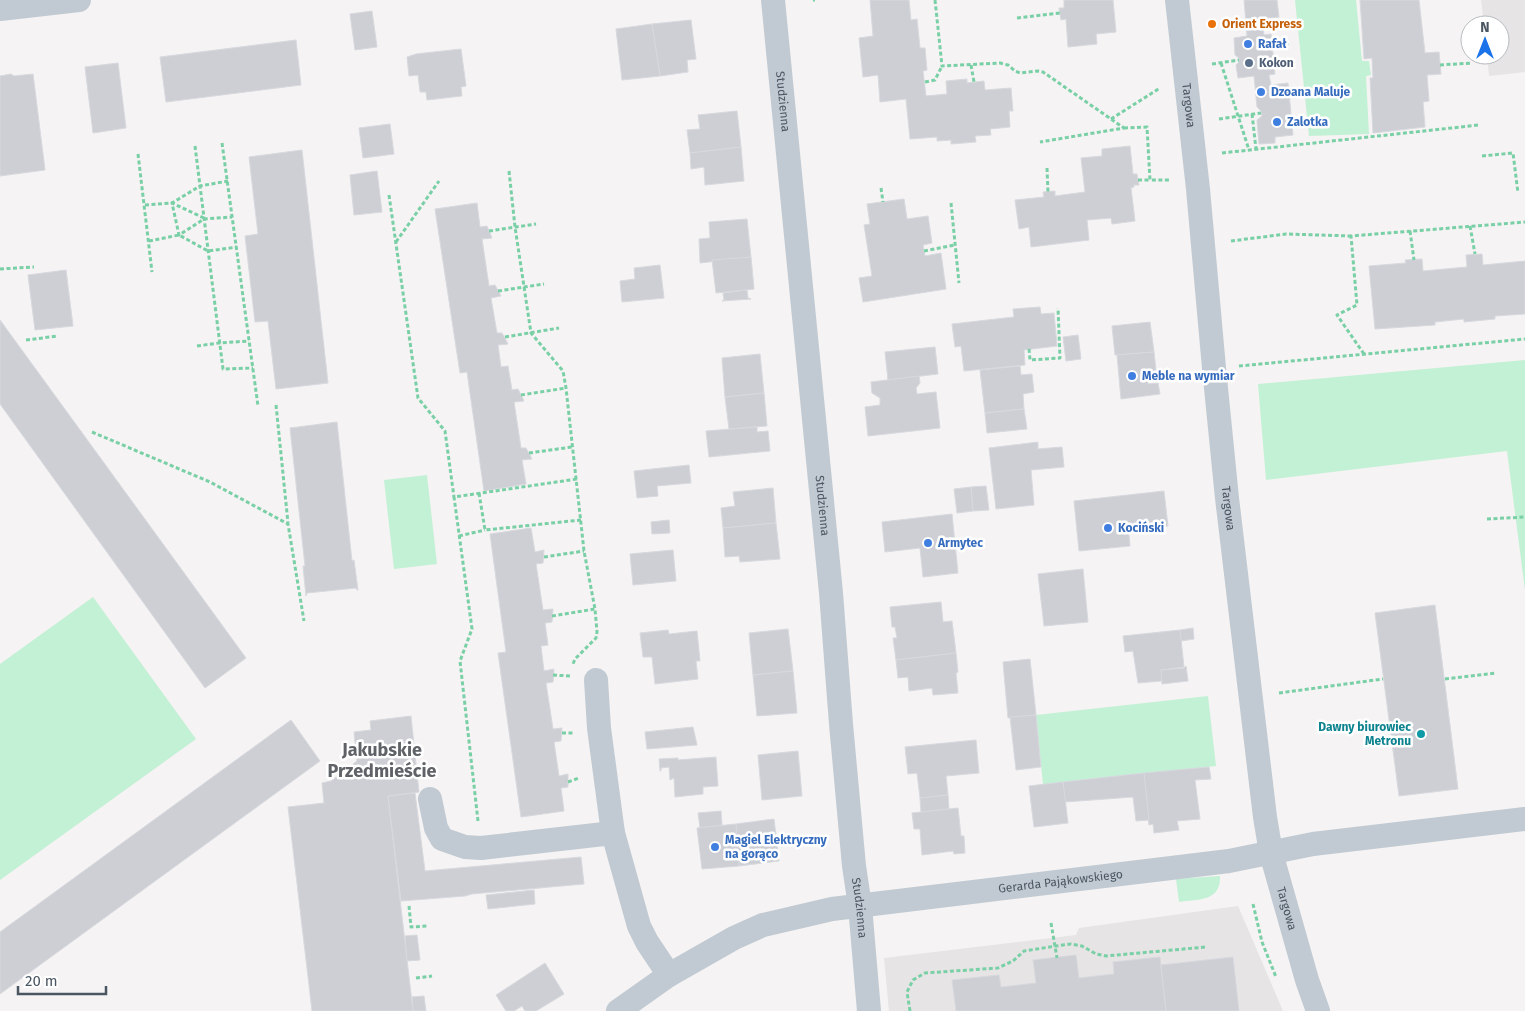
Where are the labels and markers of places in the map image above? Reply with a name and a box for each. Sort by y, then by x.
place label: Orient Express [1222,17,1302,31]
marker: Orient Express [1206,18,1218,30]
place label: Rafał [1258,37,1287,51]
marker: Rafał [1242,38,1254,50]
place label: Kokon [1259,56,1294,70]
marker: Kokon [1243,57,1255,69]
place label: Dzoana Maluje [1271,85,1351,99]
marker: Dzoana Maluje [1255,86,1267,98]
place label: Zalotka [1287,115,1328,129]
marker: Zalotka [1271,116,1283,128]
place label: Meble na wymiar [1142,369,1235,383]
marker: Meble na wymiar [1126,370,1138,382]
place label: Kociński [1118,521,1164,535]
marker: Kociński [1102,522,1114,534]
place label: Armytec [937,536,983,550]
marker: Armytec [922,537,934,549]
place label: Dawny biurowiec Metronu [1318,720,1411,748]
marker: Dawny biurowiec Metronu [1415,728,1427,740]
place label: Magiel Elektryczny na gorąco [725,833,828,862]
marker: Magiel Elektryczny na gorąco [709,841,721,853]

